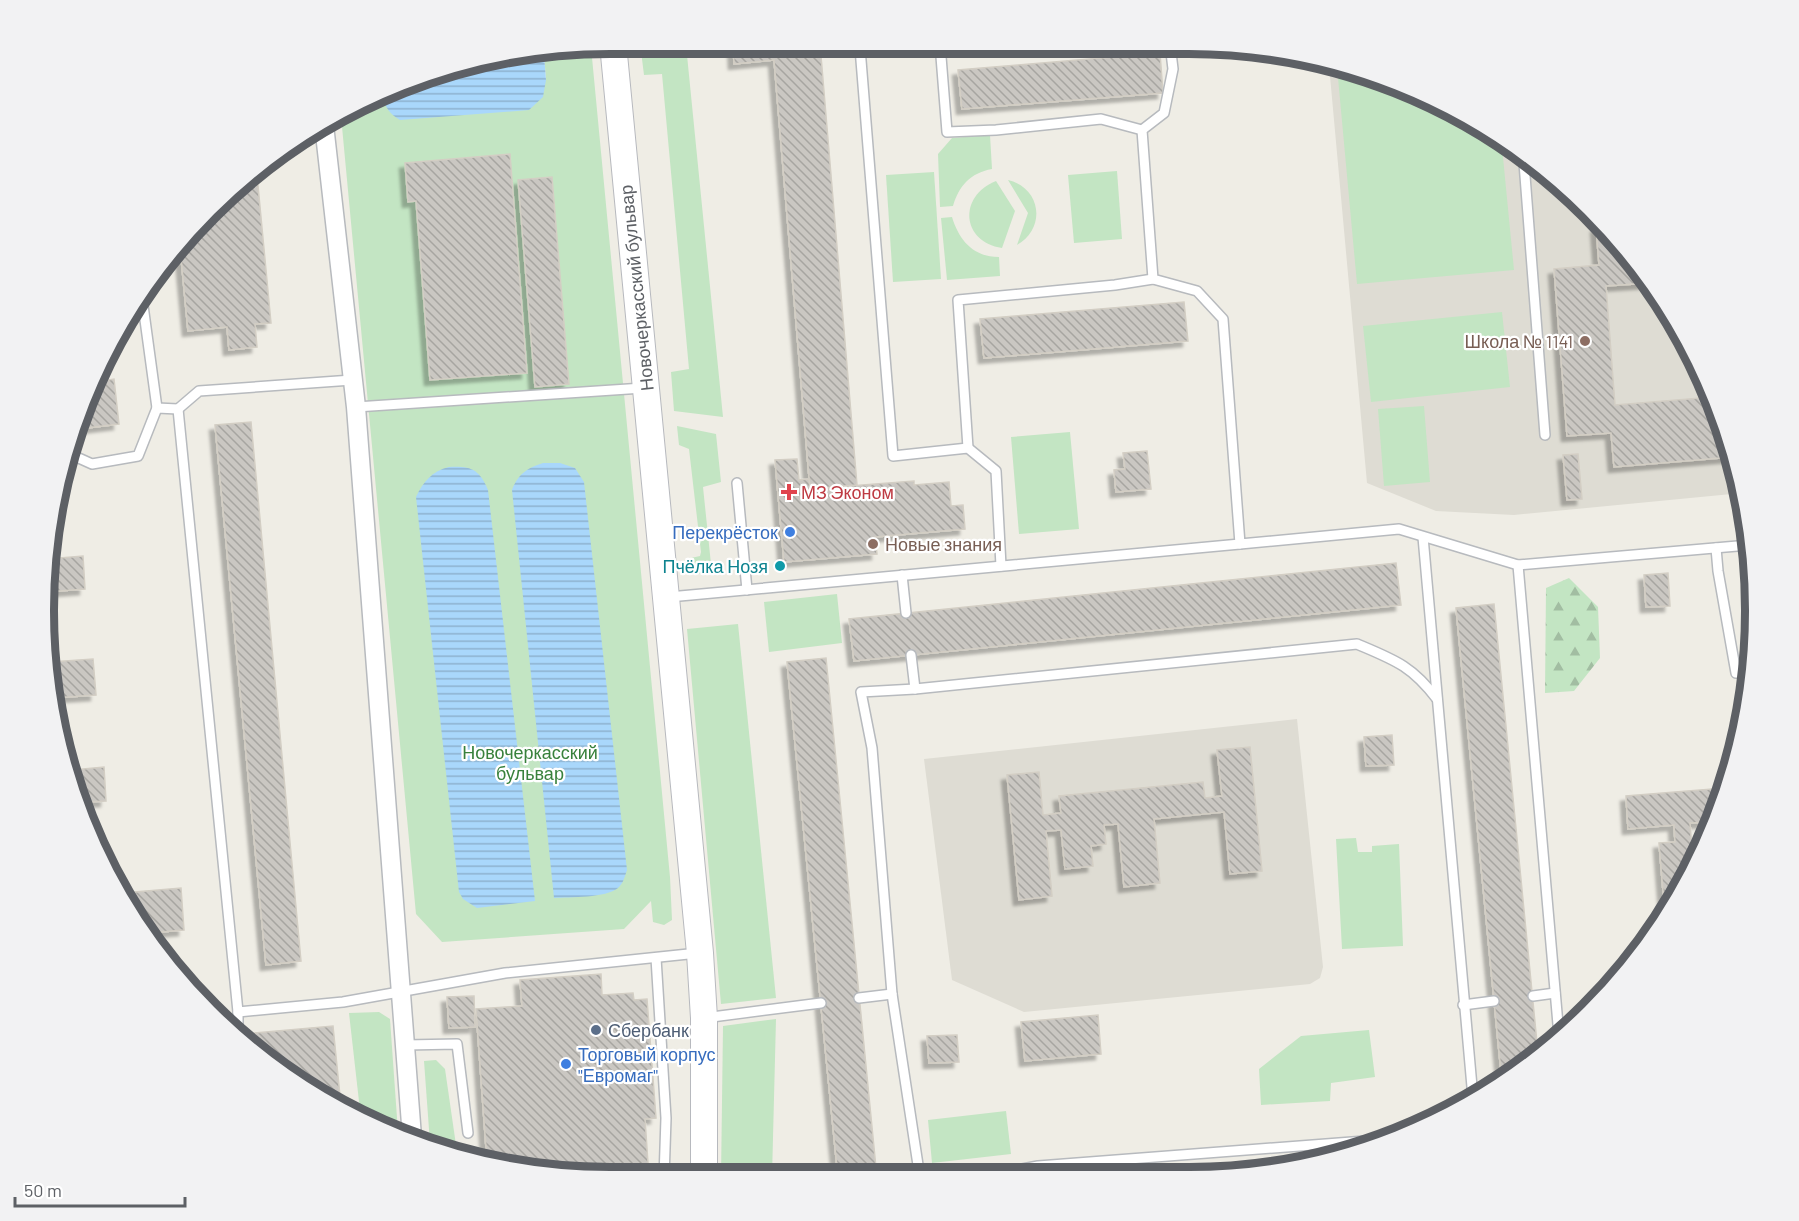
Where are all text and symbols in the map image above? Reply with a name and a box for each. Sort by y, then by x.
street label: Новочеркасский бульвар [614,184,658,392]
place label: Школа № 1141 [1465,330,1573,352]
marker: Школа № 1141 [1578,334,1592,348]
place label: МЗ Эконом [801,481,894,503]
marker: МЗ Эконом [782,485,796,499]
place label: Перекрёсток [672,521,778,543]
marker: Перекрёсток [783,525,797,539]
place label: Новые знания [885,533,1002,555]
marker: Новые знания [866,537,880,551]
place label: Пчёлка Нозя [662,555,768,577]
marker: Пчёлка Нозя [773,559,787,573]
park label: Новочеркасский бульвар [462,741,598,784]
place label: Сбербанк [608,1019,689,1041]
marker: Сбербанк [589,1023,603,1037]
place label: Торговый корпус "Евромаг" [578,1043,716,1086]
marker: Торговый корпус "Евромаг" [559,1057,573,1071]
scale bar [15,1170,184,1208]
text: 50 m [24,1179,62,1201]

